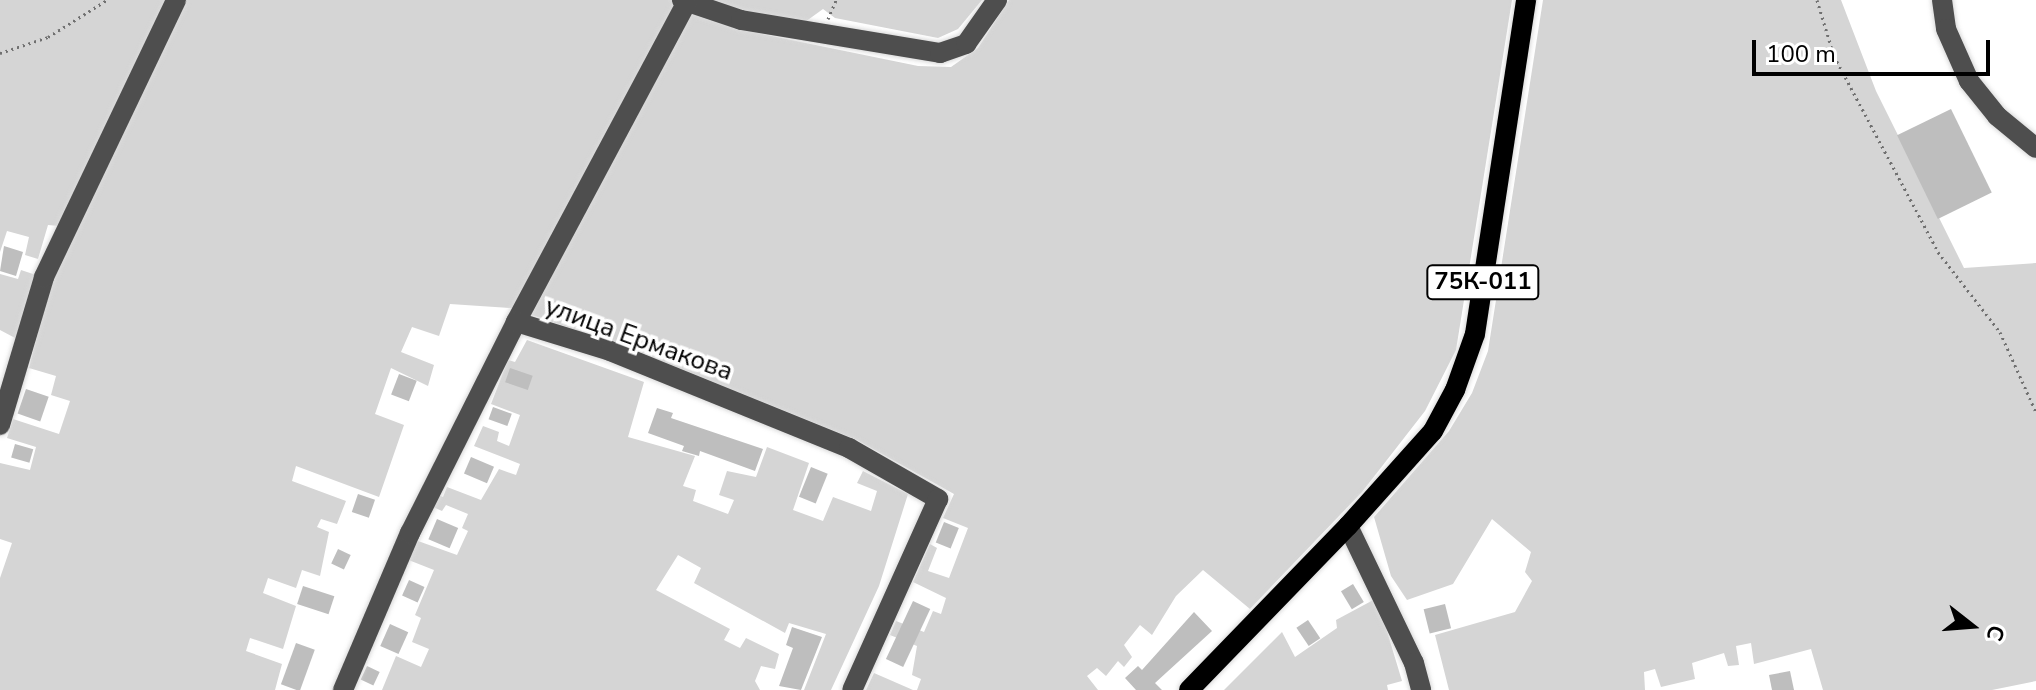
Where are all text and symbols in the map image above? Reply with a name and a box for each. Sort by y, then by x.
scale bar [1756,24,1994,74]
text: 100 m [1766,38,1836,70]
road number: 75К-011 [1425,262,1541,302]
street label: улица Ермакова [541,291,737,387]
north arrow [1932,586,2012,666]
text: С [1978,621,2011,645]

